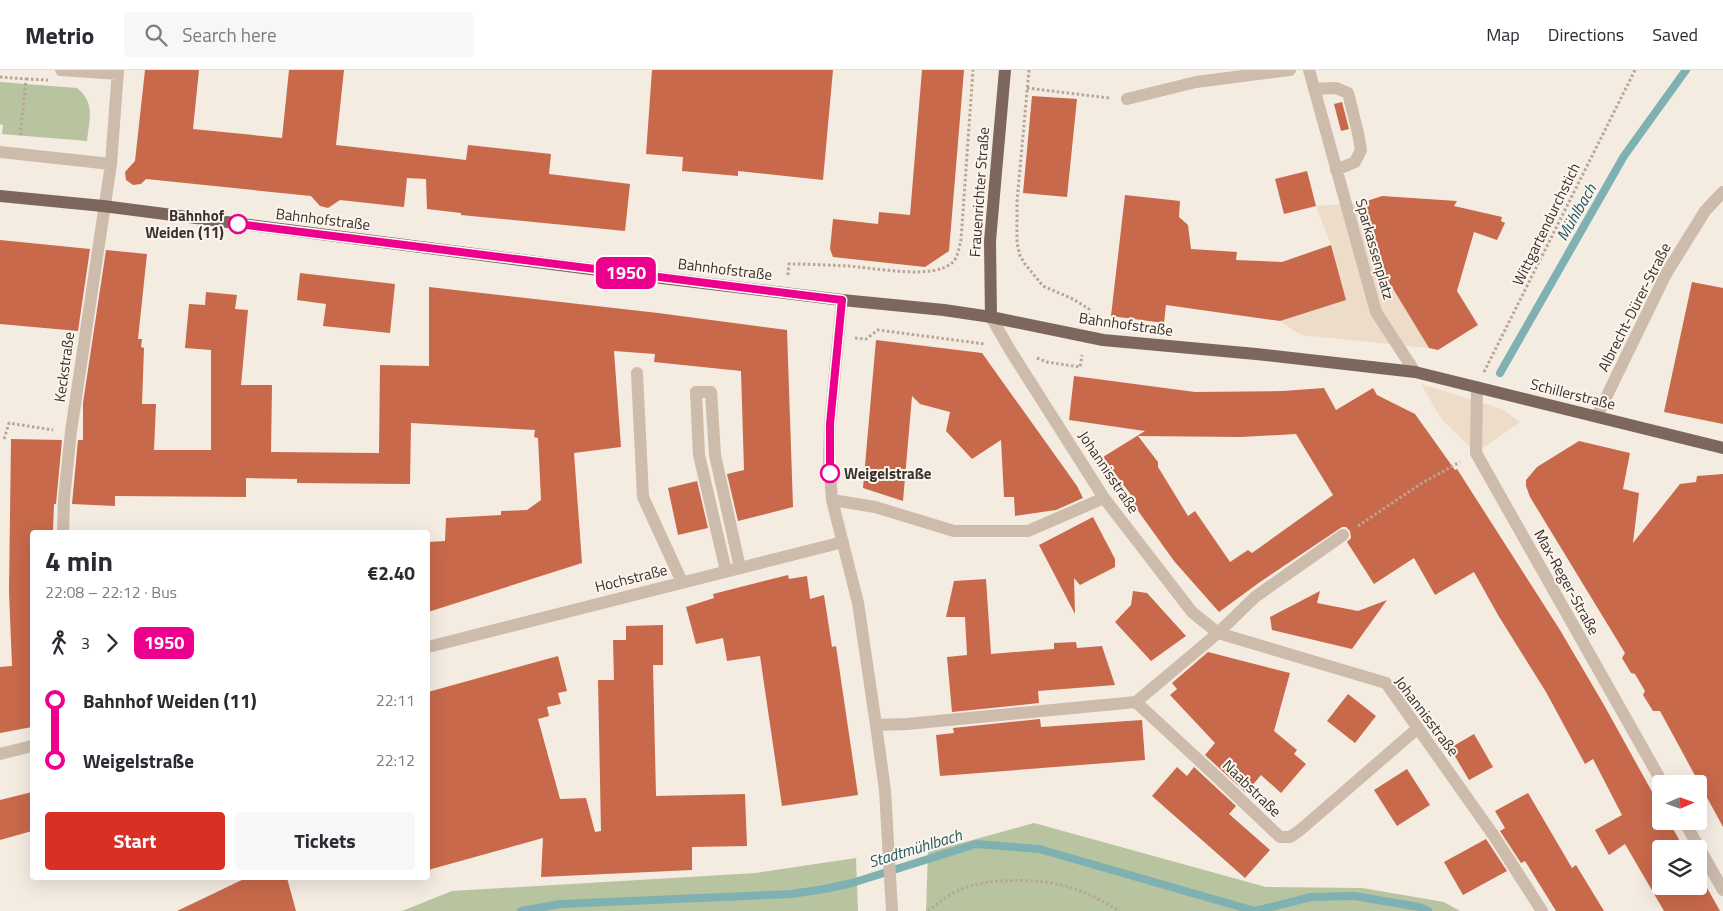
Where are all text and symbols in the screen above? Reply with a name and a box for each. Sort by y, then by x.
search box [124,12,474,57]
text: Metrio [25,17,94,53]
text: Search here [182,20,277,49]
icon: search [142,21,170,49]
text: Map [1486,21,1520,48]
text: Directions [1548,21,1624,48]
text: Saved [1652,21,1698,48]
street label: Frauenrichter Straße [963,126,995,258]
street label: Wittgartendurchstich [1506,159,1586,289]
water label: Mühlbach [1550,178,1602,245]
street label: Sparkassenplatz [1350,196,1400,302]
street label: Bahnhofstraße [274,202,372,236]
place label: Bahnhof Weiden (11) [145,204,225,244]
marker: Bahnhof Weiden (11) [228,214,248,234]
street label: Albrecht-Dürer-Straße [1592,239,1676,375]
street label: Bahnhofstraße [676,252,774,286]
line badge: 1950 [591,257,661,289]
text: 1950 [606,259,646,286]
street label: Bahnhofstraße [1077,306,1175,342]
street label: Keckstraße [48,330,80,404]
street label: Schillerstraße [1528,372,1618,416]
street label: Johannisstraße [1073,426,1145,518]
place label: Weigelstraße [844,462,932,485]
marker: Weigelstraße [820,463,840,483]
street label: Max-Reger-Straße [1528,525,1606,639]
text: 4 min [45,539,113,582]
text: €2.40 [368,558,415,587]
street label: Hochstraße [592,558,670,598]
text: 22:08 – 22:12 · Bus [45,580,177,604]
icon: walk [45,629,73,657]
icon: forward [98,629,126,657]
text: 1950 [144,629,184,656]
text: 3 [81,631,90,655]
street label: Johannisstraße [1389,671,1465,761]
text: Bahnhof Weiden (11) [83,686,257,715]
text: 22:11 [376,688,415,712]
text: Weigelstraße [83,746,194,775]
text: 22:12 [376,748,415,772]
street label: Naabstraße [1217,754,1287,822]
north arrow [1652,775,1708,830]
map controls [1652,775,1707,895]
button: Start [45,812,225,870]
button: Tickets [235,812,415,870]
water label: Stadtmühlbach [865,822,966,874]
button: layers [1652,840,1707,895]

